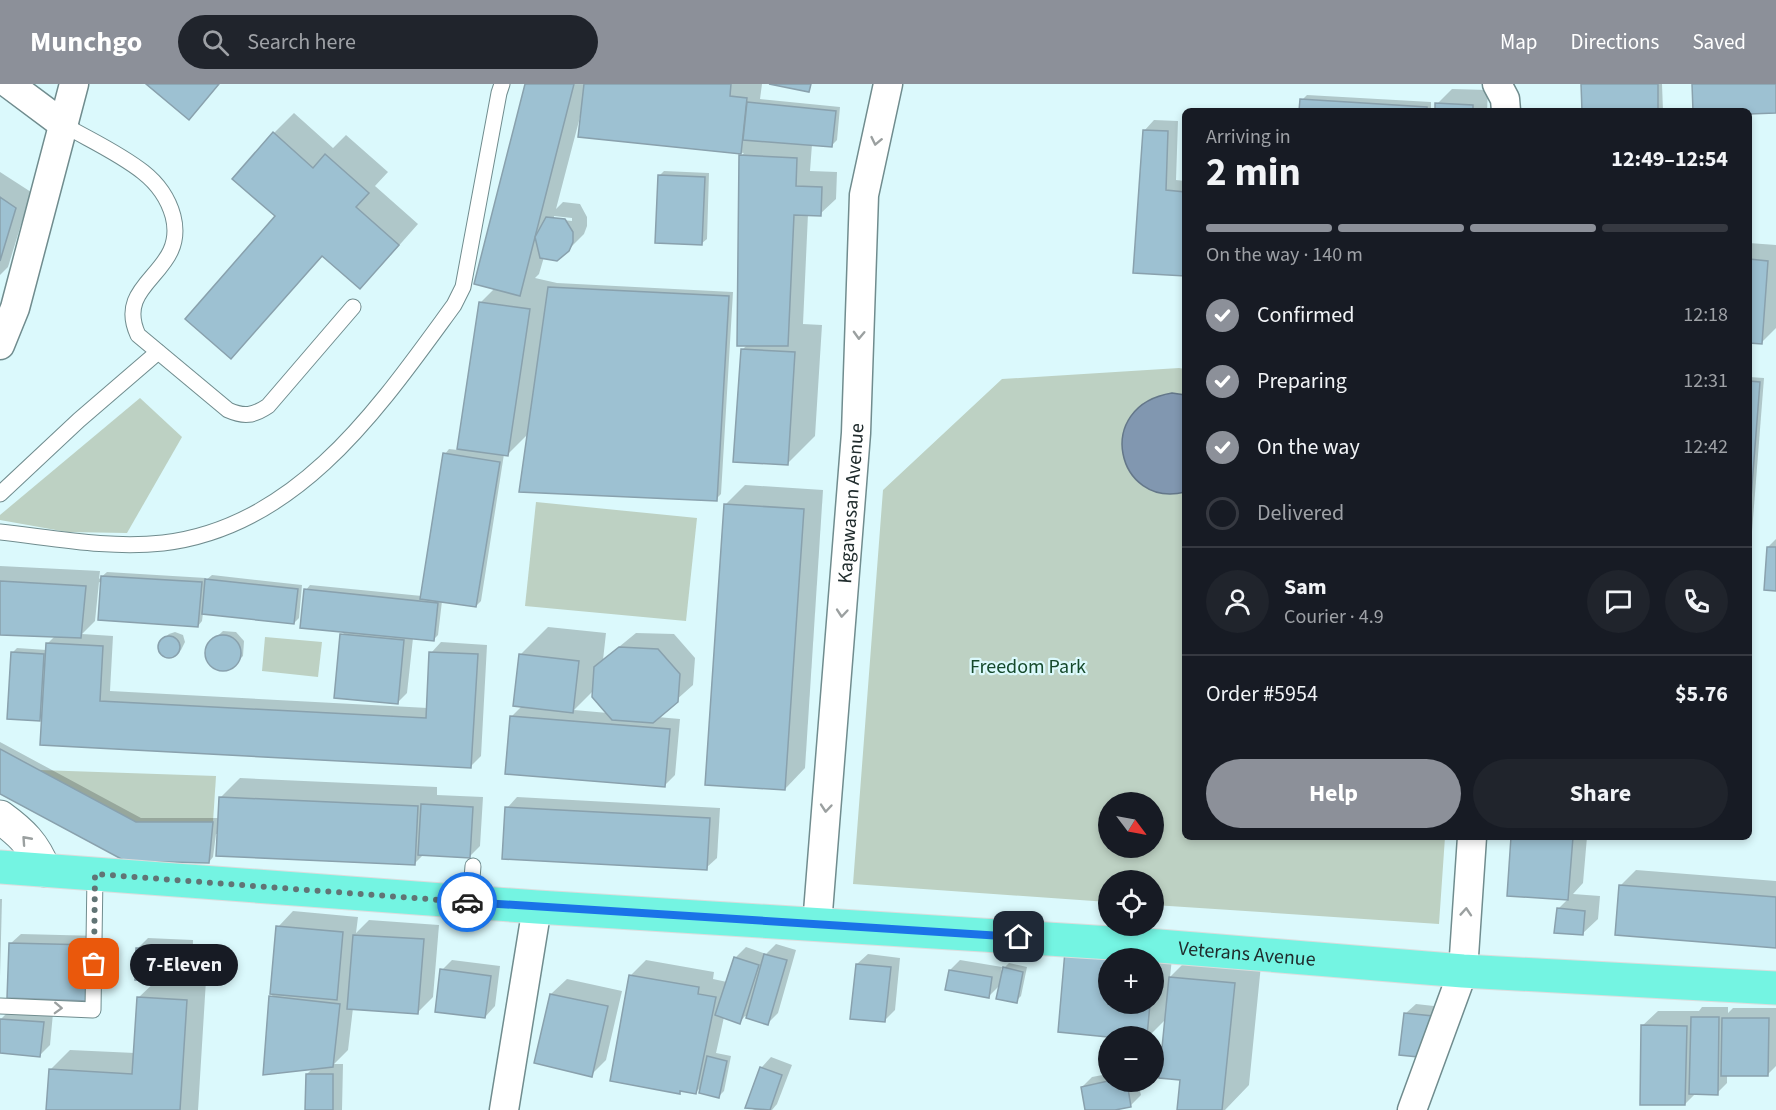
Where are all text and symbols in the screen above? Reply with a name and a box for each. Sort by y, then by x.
search box [178,15,598,69]
text: Munchgo [30,22,142,62]
icon: search [199,26,232,59]
text: Search here [247,26,356,58]
text: Map [1500,27,1538,57]
text: Directions [1571,27,1659,57]
text: Saved [1692,27,1746,57]
text: Arriving in [1206,123,1291,151]
one-way arrow [870,136,883,146]
text: 12:49–12:54 [1611,143,1728,175]
text: 2 min [1206,145,1301,201]
text: On the way · 140 m [1206,241,1363,269]
icon: check [1206,299,1239,332]
text: Confirmed [1257,299,1354,331]
text: 12:18 [1683,301,1728,329]
one-way arrow [853,330,866,339]
icon: check [1206,365,1239,398]
text: Preparing [1257,365,1347,397]
text: 12:31 [1683,367,1728,395]
street label: Kagawasan Avenue [831,423,871,585]
icon: check [1206,431,1239,464]
text: On the way [1257,431,1360,463]
text: 12:42 [1683,433,1728,461]
text: Delivered [1257,497,1344,529]
button: person [1206,570,1269,633]
button: chat [1587,570,1650,633]
button: phone [1665,570,1728,633]
text: Sam [1284,571,1327,603]
text: Courier · 4.9 [1284,603,1384,631]
one-way arrow [836,609,849,618]
park label: Freedom Park [970,653,1086,681]
text: Order #5954 [1206,678,1318,710]
text: $5.76 [1675,678,1728,710]
button: Help [1206,759,1461,828]
button: Share [1473,759,1728,828]
north arrow [1098,792,1164,858]
map controls [1098,792,1164,1092]
one-way arrow [820,803,833,812]
one-way arrow [22,836,33,847]
button: locate [1098,870,1164,936]
courier [437,872,497,932]
icon: car [451,886,484,919]
one-way arrow [1460,908,1473,917]
pin [993,911,1044,962]
icon: home [1002,920,1035,953]
street label: Veterans Avenue [1177,935,1317,974]
pin [68,938,119,989]
callout: 7-Eleven [130,943,238,985]
icon: bag [77,947,110,980]
button: + [1098,948,1164,1014]
text: 7-Eleven [146,951,222,979]
one-way arrow [54,1002,63,1015]
button: − [1098,1026,1164,1092]

